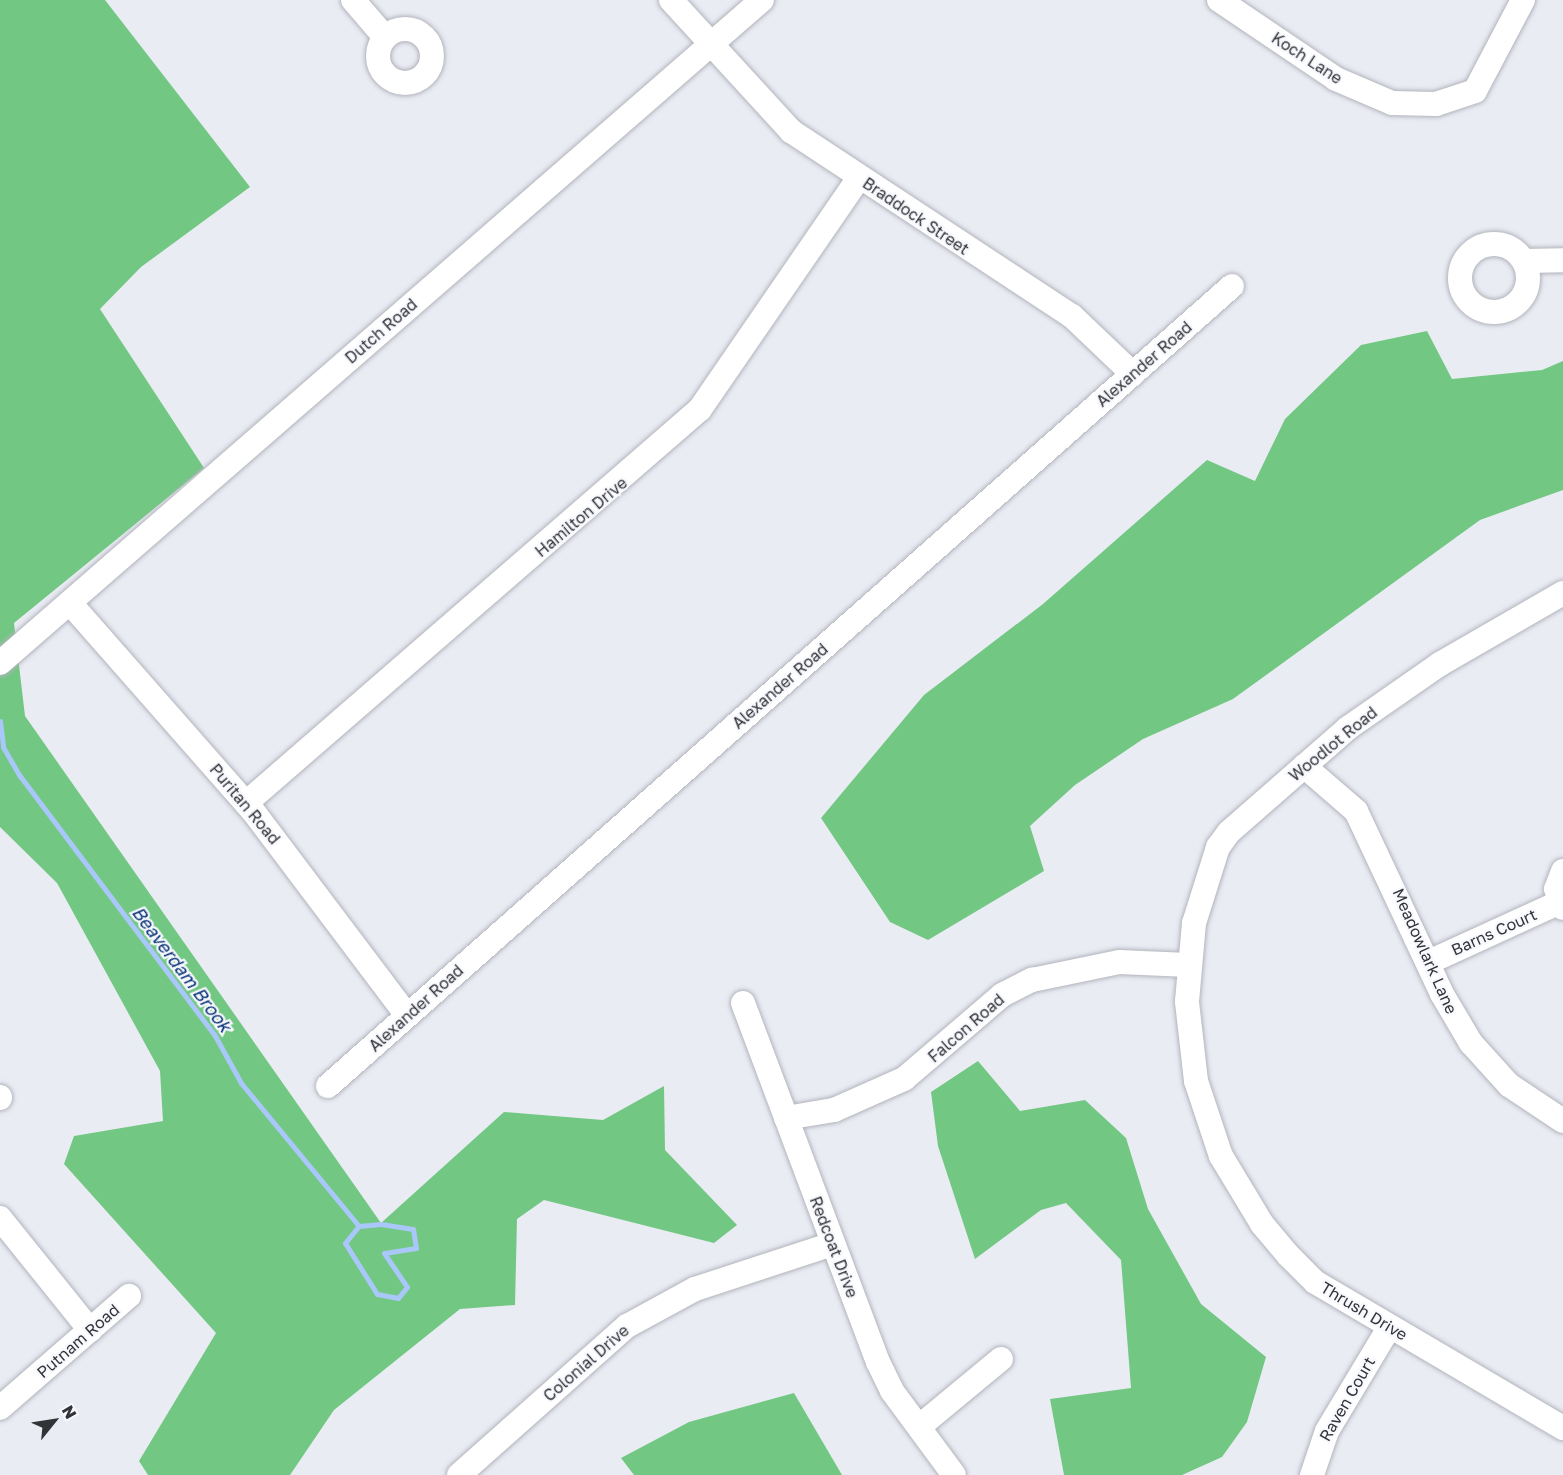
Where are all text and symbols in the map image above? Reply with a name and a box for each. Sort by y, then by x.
street label: Koch Lane [1268,28,1346,88]
street label: Braddock Street [859,173,973,259]
street label: Dutch Road [341,295,421,367]
street label: Alexander Road [1092,317,1196,411]
street label: Hamilton Drive [531,473,631,561]
street label: Alexander Road [728,639,832,733]
street label: Woodlot Road [1285,703,1381,785]
street label: Puritan Road [206,760,284,848]
street label: Meadowlark Lane [1389,885,1461,1017]
water label: Beaverdam Brook [128,902,236,1036]
street label: Barns Court [1448,905,1540,959]
street label: Alexander Road [365,961,467,1055]
street label: Falcon Road [924,990,1008,1066]
street label: Redcoat Drive [806,1194,862,1300]
street label: Thrush Drive [1317,1278,1411,1344]
street label: Putnam Road [33,1300,123,1382]
street label: Colonial Drive [539,1321,633,1405]
street label: Raven Court [1315,1353,1379,1445]
north arrow [24,1391,84,1451]
text: N [58,1402,81,1422]

